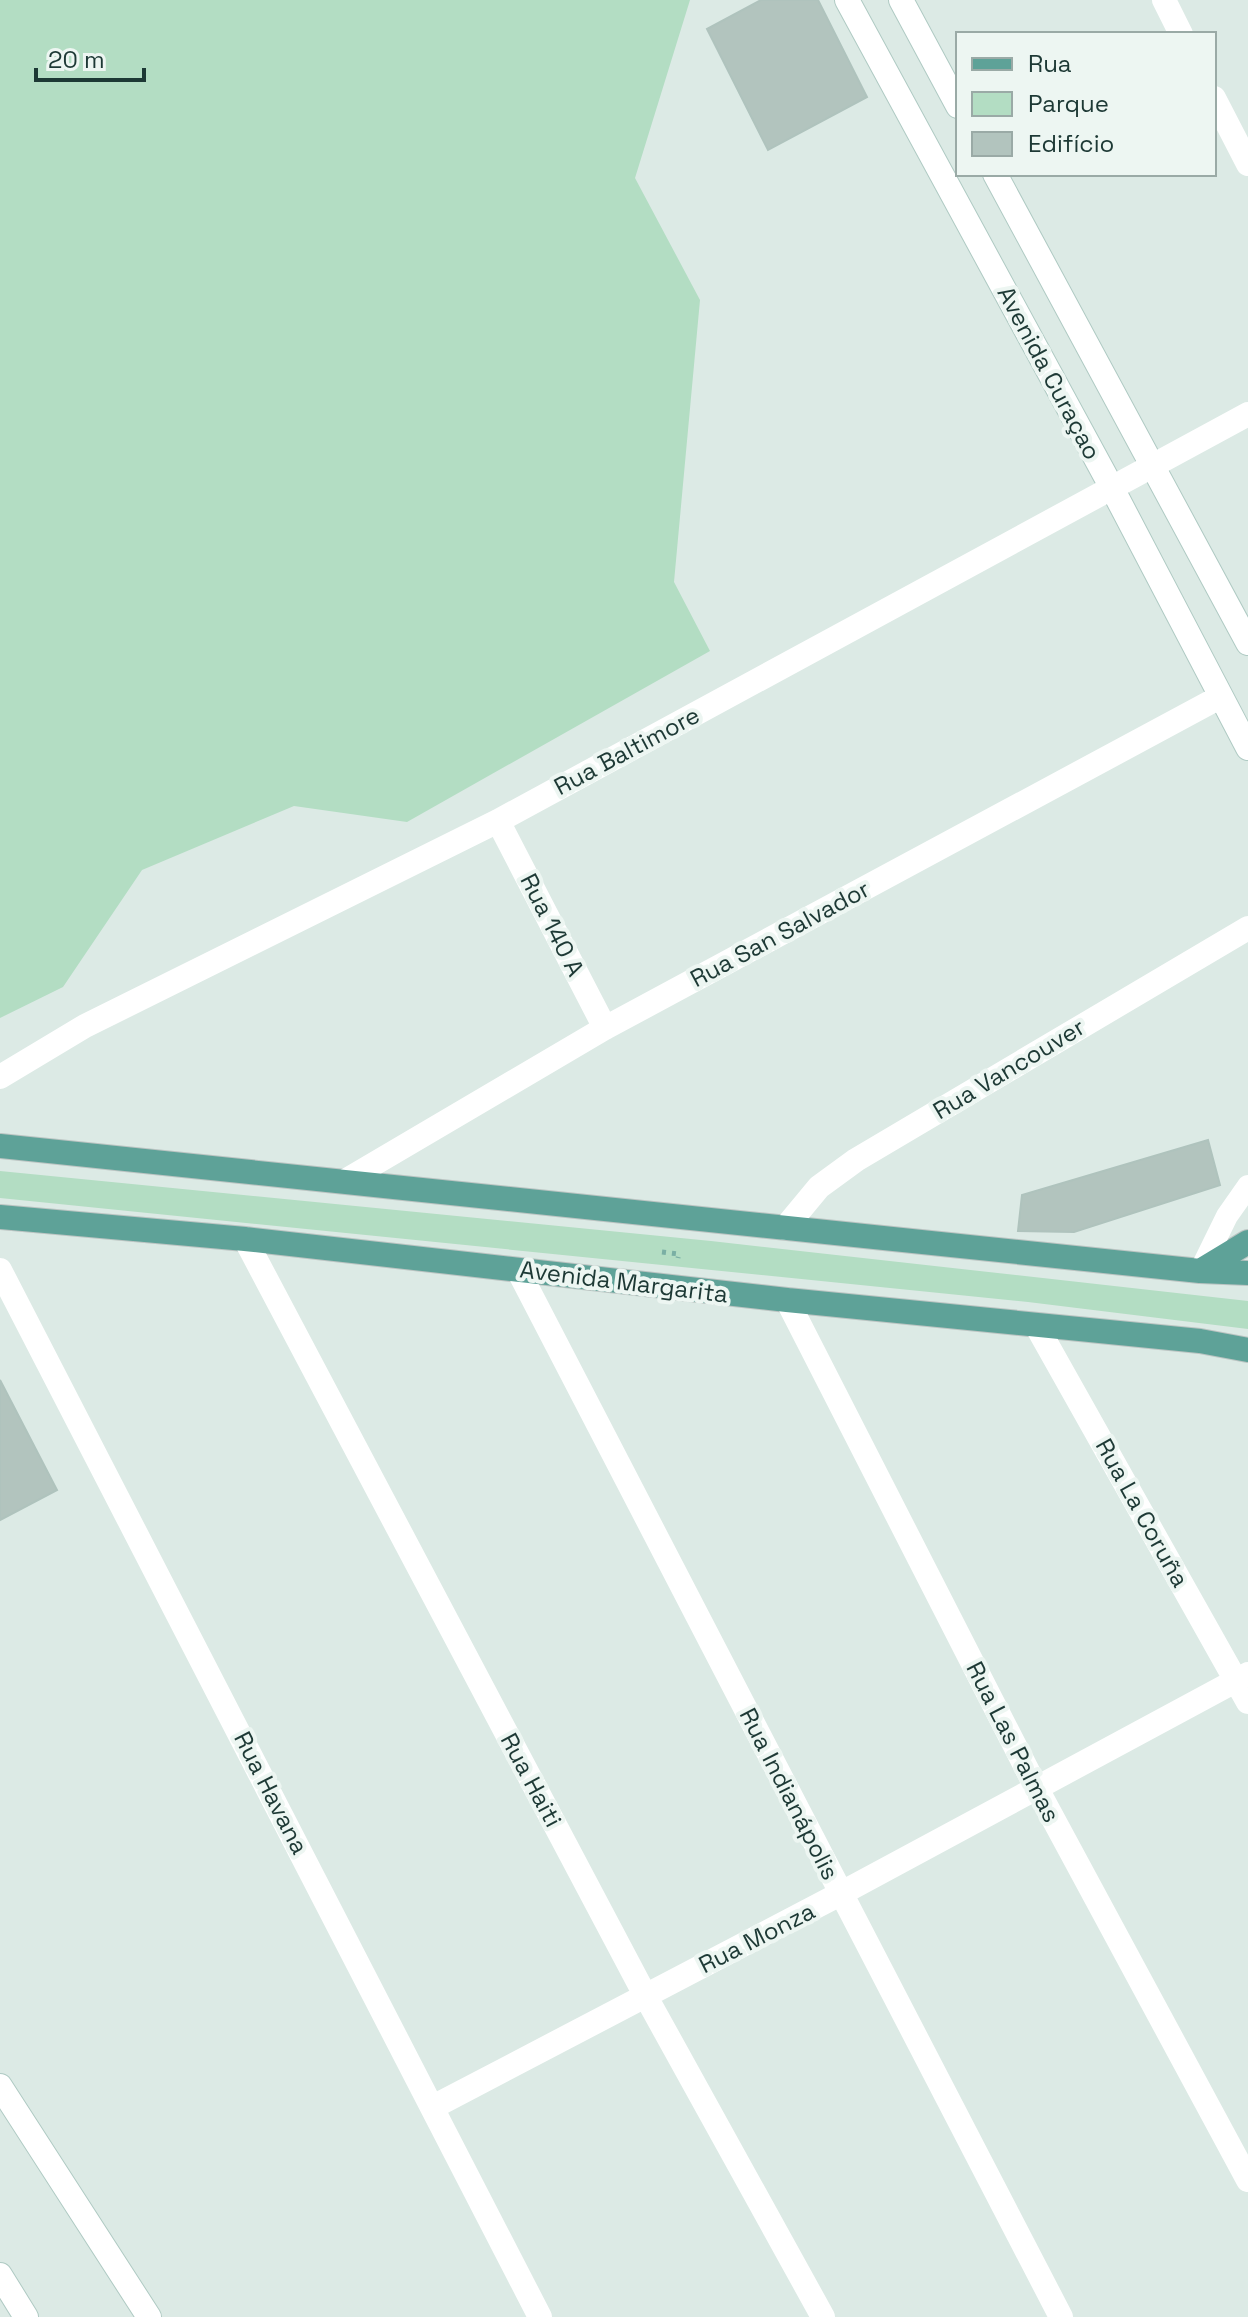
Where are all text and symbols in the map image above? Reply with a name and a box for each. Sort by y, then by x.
scale bar [36,32,144,82]
legend [956,32,1216,176]
text: 20 m [48,44,105,75]
text: Rua [1028,48,1072,79]
text: Parque [1028,88,1109,119]
text: Edifício [1028,128,1114,159]
street label: Avenida Curaçao [991,281,1108,465]
street label: Rua Baltimore [549,699,705,802]
street label: Rua 140 A [513,868,591,981]
street label: Rua San Salvador [685,873,875,994]
street label: Rua Vancouver [927,1011,1090,1126]
street label: Avenida Margarita [518,1253,730,1310]
street label: Rua La Coruña [1089,1433,1196,1593]
street label: Rua Las Palmas [960,1656,1067,1827]
street label: Rua Indianápolis [733,1703,846,1885]
street label: Rua Havana [227,1726,316,1859]
street label: Rua Haiti [494,1727,569,1832]
street label: Rua Monza [693,1895,820,1980]

